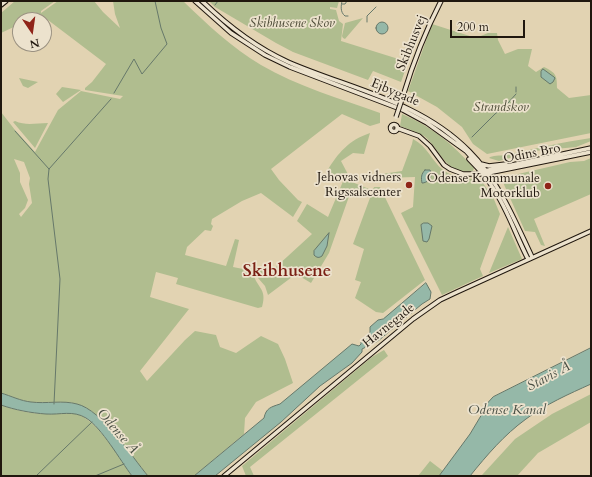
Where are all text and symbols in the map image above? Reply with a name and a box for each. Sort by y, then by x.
north arrow [12,12,52,52]
scale bar [452,12,527,38]
street label: Skibhusvej [394,13,430,73]
park label: Skibhusene Skov [249,16,335,32]
text: 200 m [457,19,489,35]
text: N [28,35,41,52]
street label: Ejbygade [368,76,422,110]
park label: Strandskov [473,100,529,116]
street label: Odins Bro [502,141,562,167]
place label: Jehovas vidners Rigssalscenter [317,170,401,201]
place label: Odense Kommunale Motorklub [427,171,540,202]
marker: Jehovas vidners Rigssalscenter [404,180,414,190]
marker: Odense Kommunale Motorklub [543,181,553,191]
district label: Skibhusene [243,262,331,282]
street label: Havnegade [360,300,418,352]
water label: Stavis Å [524,358,574,396]
water label: Odense Kanal [468,403,546,419]
water label: Odense Å [93,406,141,458]

